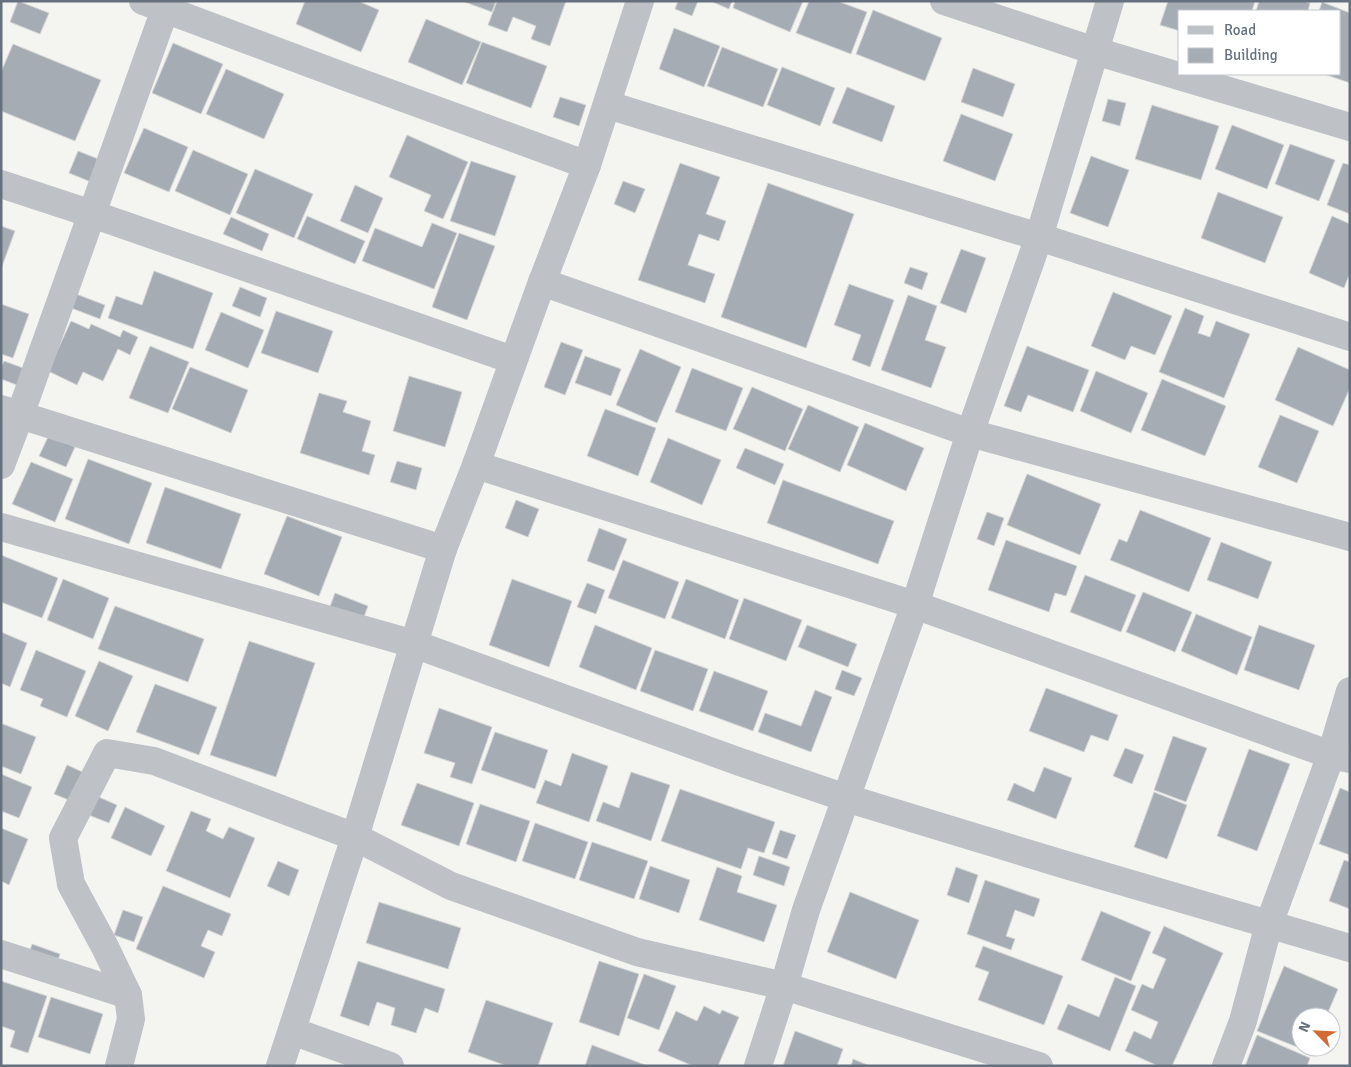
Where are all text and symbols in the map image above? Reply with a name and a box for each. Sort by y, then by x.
legend [1178,10,1341,75]
text: Road [1224,21,1256,39]
text: Building [1224,46,1278,64]
north arrow [1291,1007,1341,1057]
text: N [1295,1019,1314,1035]

